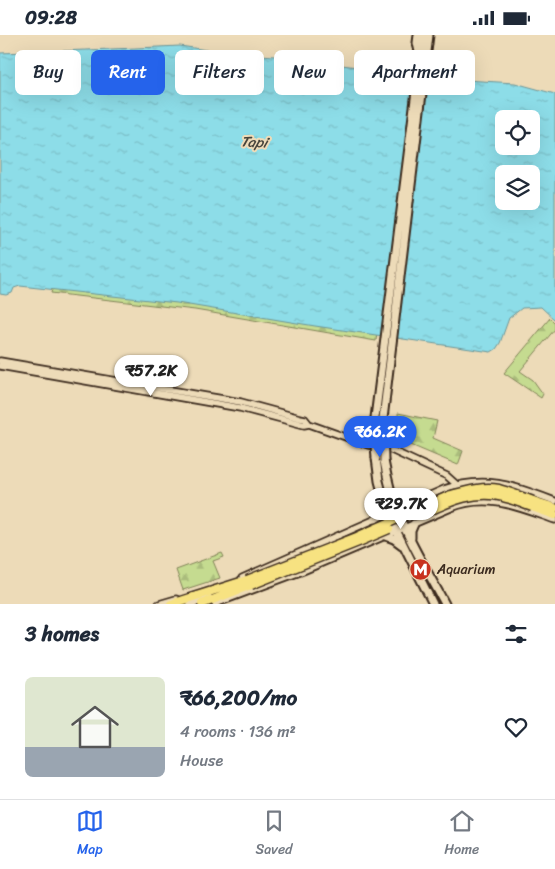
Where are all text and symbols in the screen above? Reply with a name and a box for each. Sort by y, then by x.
text: 09:28 [25,1,77,34]
chip: Buy [15,50,81,95]
chip: Rent [91,50,165,95]
chip: Filters [175,50,264,95]
chip: New [274,50,344,95]
chip: Apartment [354,50,475,95]
map controls [495,110,540,210]
button: locate [495,110,540,155]
water label: Tapi [240,128,271,156]
button: layers [495,165,540,210]
pin: ₹57.2K [110,355,192,397]
text: ₹57.2K [125,356,177,385]
pin: ₹66.2K [339,415,421,458]
text: ₹66.2K [355,417,405,446]
pin: ₹29.7K [360,487,442,530]
text: ₹29.7K [375,489,427,518]
metro station icon: Aquarium [409,557,433,581]
place label: Aquarium [436,557,496,582]
text: 3 homes [25,615,99,653]
icon: filters [502,620,530,648]
text: ₹66,200/mo [180,679,297,717]
icon: home [65,697,125,757]
icon: heart [502,713,530,741]
text: 4 rooms · 136 m² [180,717,296,746]
text: House [180,746,223,775]
tab: Map [76,807,104,862]
tab: Saved [256,807,292,862]
tab: Home [444,807,479,862]

